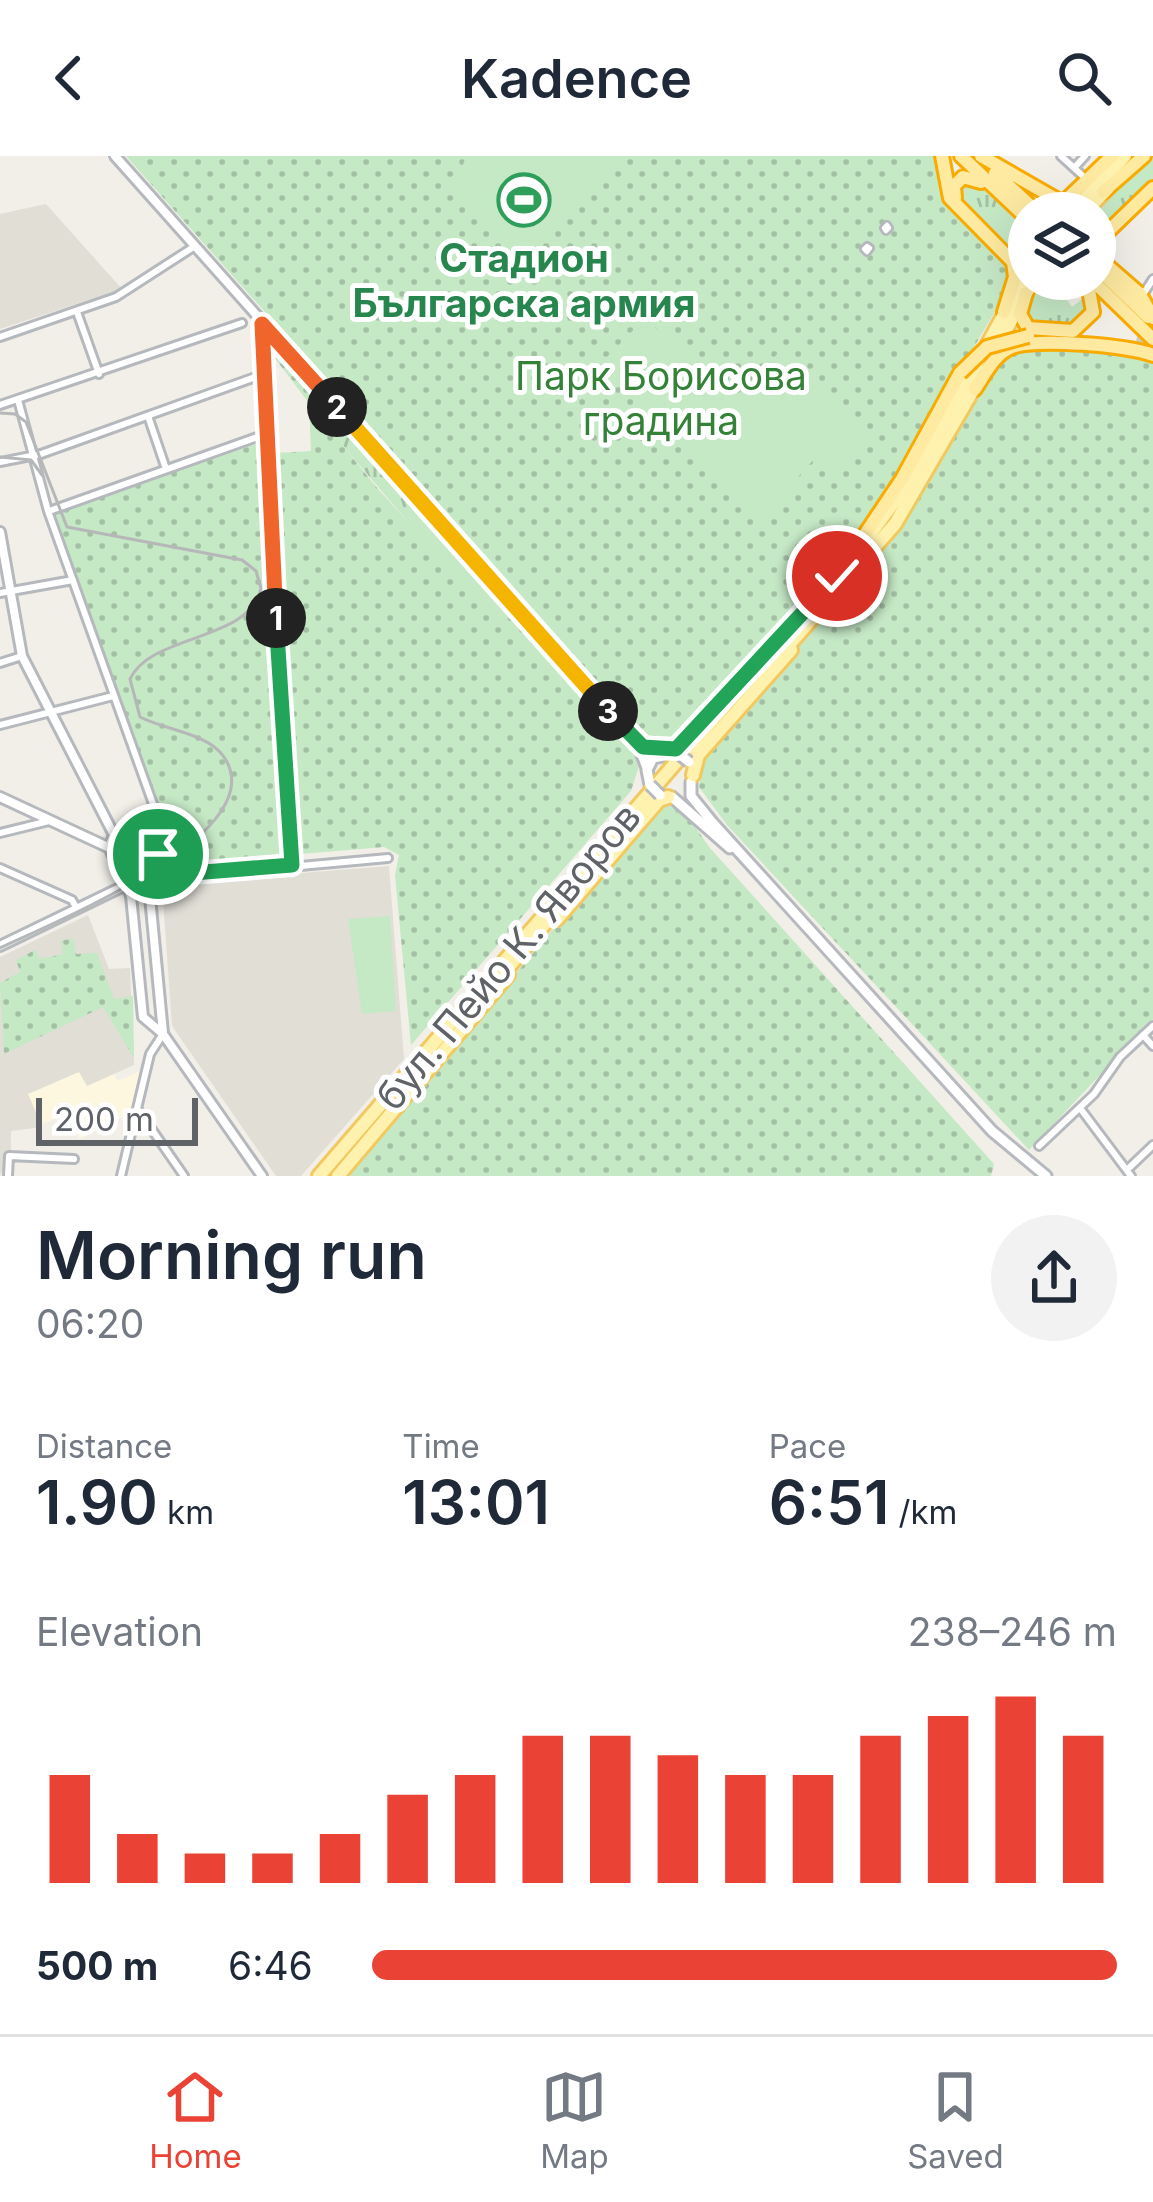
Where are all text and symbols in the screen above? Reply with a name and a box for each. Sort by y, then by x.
icon: back [36,45,102,111]
icon: search [1051,45,1117,111]
text: Kadence [461,46,692,111]
sports icon: Стадион Българска армия [496,172,552,228]
map controls [1008,192,1116,300]
button: layers [1008,192,1116,300]
place label: Стадион Българска армия [353,234,695,326]
park label: Парк Борисова градина [515,352,807,444]
pin: 2 [307,377,367,437]
text: 2 [327,387,347,427]
pin [786,525,888,627]
icon: check [804,543,870,609]
pin: 1 [246,588,306,648]
text: 1 [269,598,283,638]
pin: 3 [578,681,638,741]
text: 3 [597,691,619,731]
street label: бул. Пейо К. Яворов [366,793,650,1119]
pin [107,803,209,905]
icon: arrive [125,821,191,887]
scale bar [36,1092,198,1145]
text: 200 m [54,1099,154,1139]
text: Morning run [36,1215,427,1295]
button: share [991,1215,1117,1341]
text: 06:20 [36,1300,144,1347]
text: Distance [36,1426,172,1466]
text: Time [402,1426,480,1466]
text: Pace [769,1426,846,1466]
text: 1.90 [36,1466,158,1538]
text: 13:01 [402,1466,550,1538]
text: 6:51 [769,1466,889,1538]
text: km [158,1492,214,1532]
text: /km [889,1492,957,1532]
text: Elevation [36,1608,203,1655]
text: 238–246 m [908,1608,1117,1655]
text: 500 m [36,1942,158,1989]
text: 6:46 [228,1942,313,1989]
tab: Home [149,2064,242,2176]
tab: Map [540,2064,609,2176]
tab: Saved [907,2064,1004,2176]

